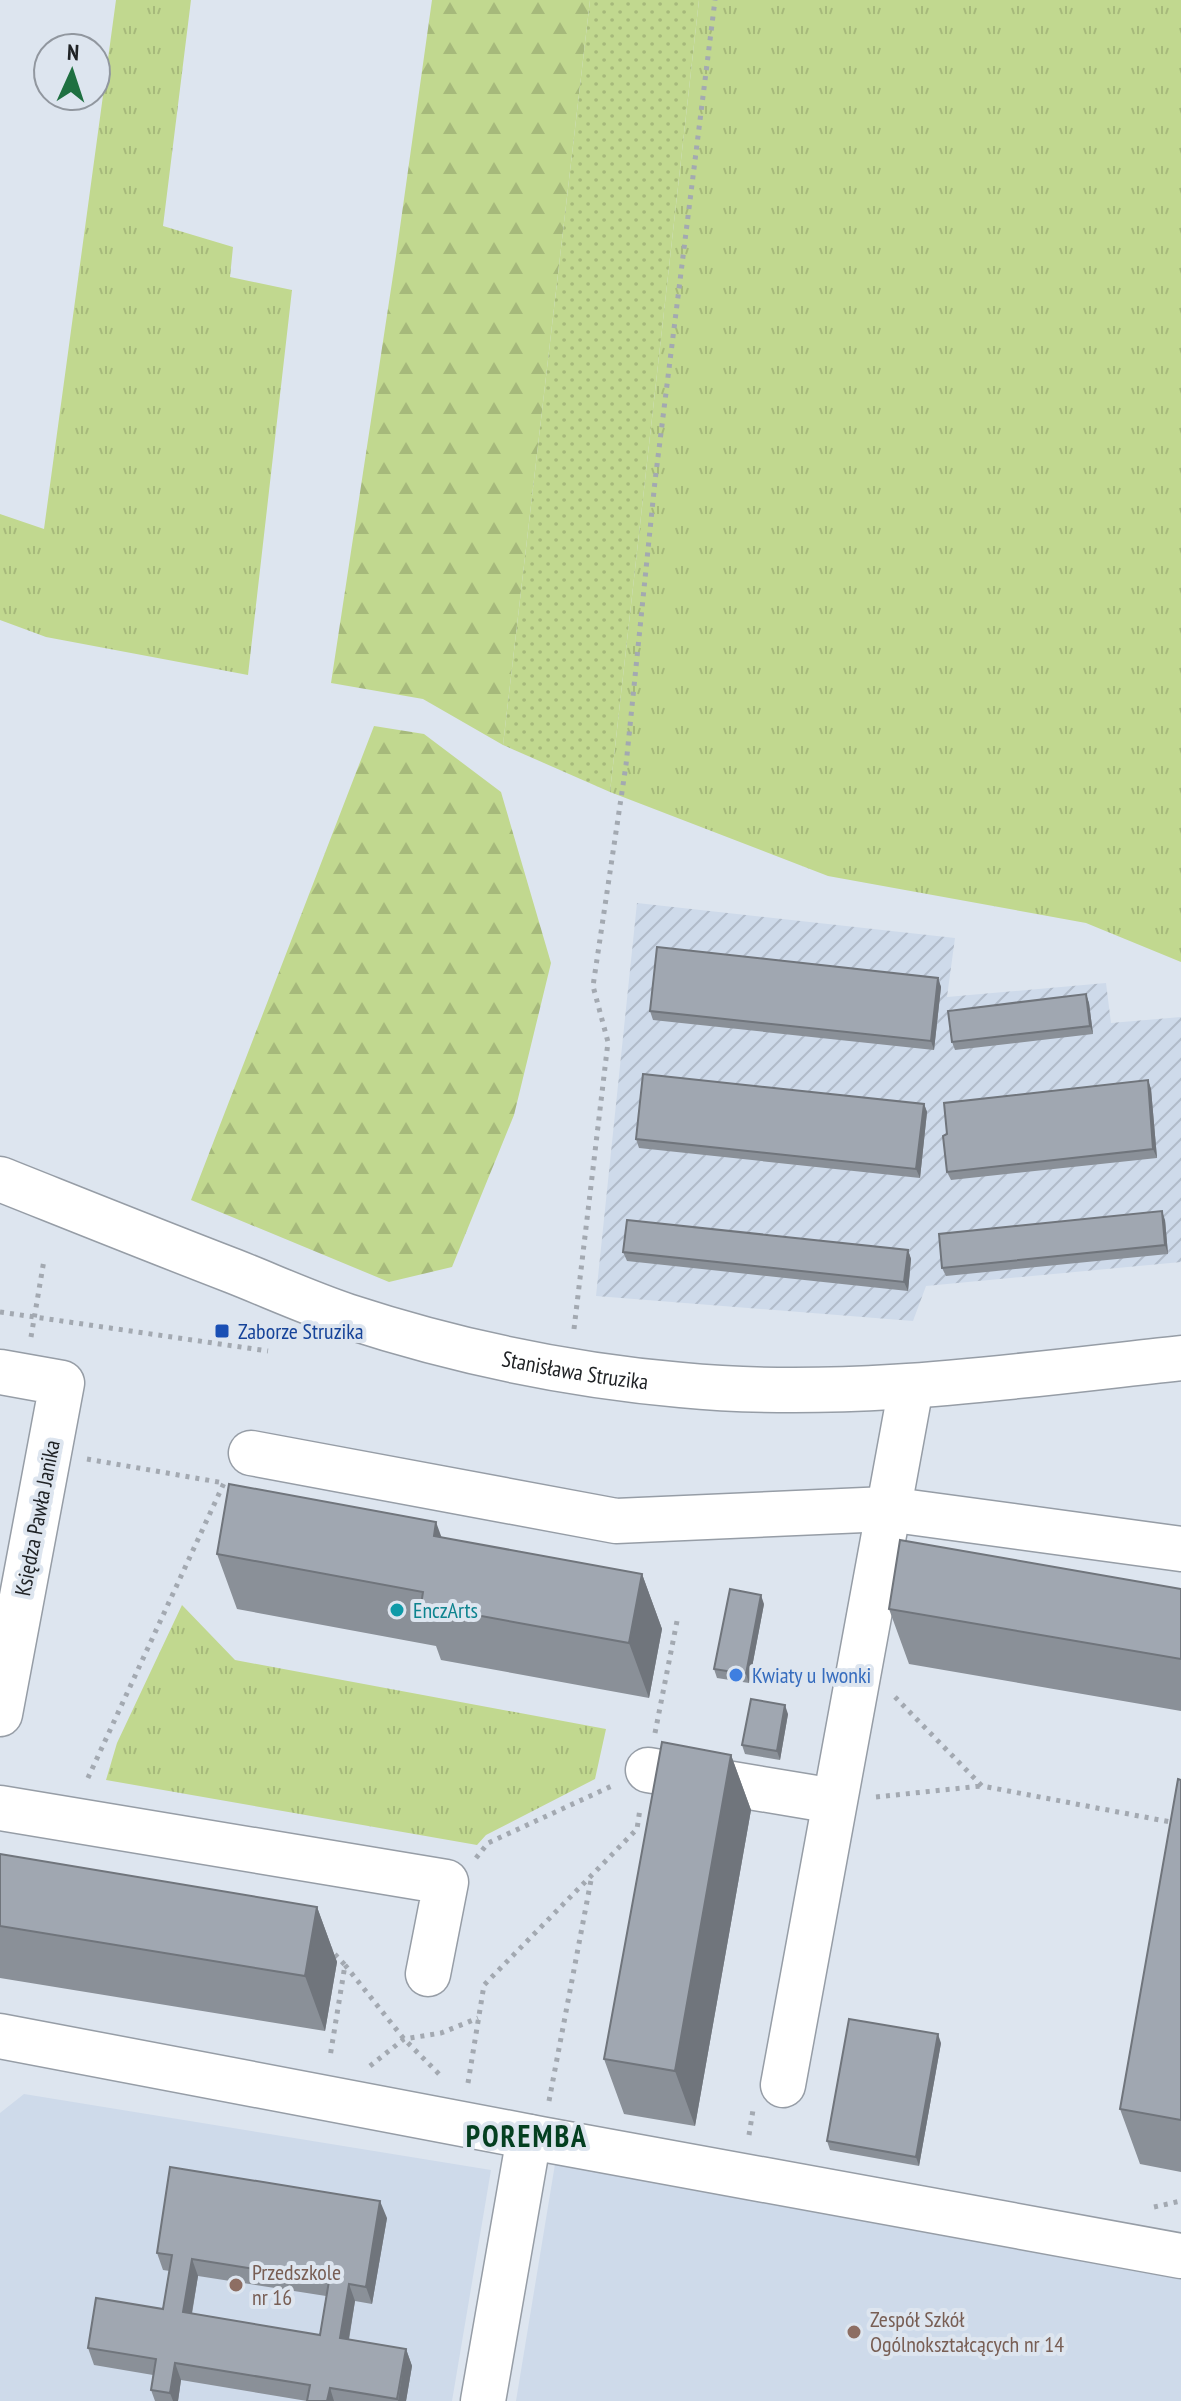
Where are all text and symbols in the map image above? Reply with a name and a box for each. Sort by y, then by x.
north arrow [32,32,112,112]
text: N [66,38,80,66]
place label: Zaborze Struzika [238,1317,364,1345]
marker: Zaborze Struzika [213,1322,231,1340]
street label: Stanisława Struzika [500,1344,650,1396]
street label: Księdza Pawła Janika [8,1438,66,1598]
place label: EnczArts [413,1596,478,1624]
marker: EnczArts [388,1601,406,1619]
place label: Kwiaty u Iwonki [752,1661,871,1689]
marker: Kwiaty u Iwonki [727,1666,745,1684]
district label: POREMBA [466,2116,588,2155]
place label: Przedszkole nr 16 [252,2258,341,2311]
marker: Przedszkole nr 16 [227,2276,245,2294]
place label: Zespół Szkół Ogólnokształcących nr 14 [870,2305,1064,2358]
marker: Zespół Szkół Ogólnokształcących nr 14 [845,2323,863,2341]

